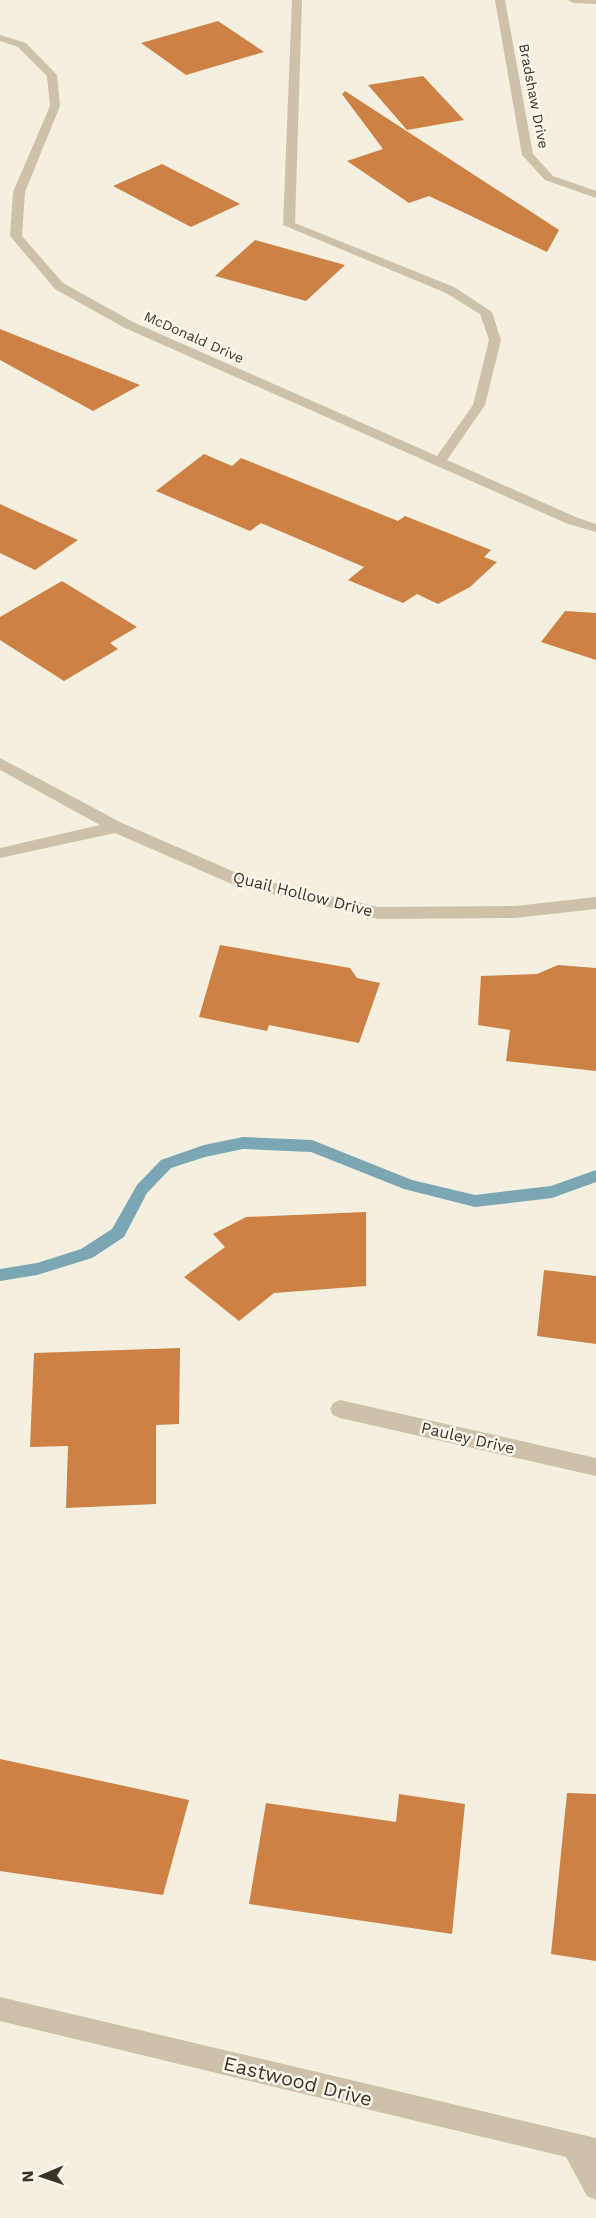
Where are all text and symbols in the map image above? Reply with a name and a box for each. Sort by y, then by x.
street label: Bradshaw Drive [516,42,552,150]
street label: McDonald Drive [142,308,246,366]
street label: Quail Hollow Drive [231,867,375,921]
street label: Pauley Drive [419,1418,517,1458]
street label: Eastwood Drive [221,2051,375,2111]
north arrow [12,2146,72,2206]
text: N [18,2170,37,2183]

